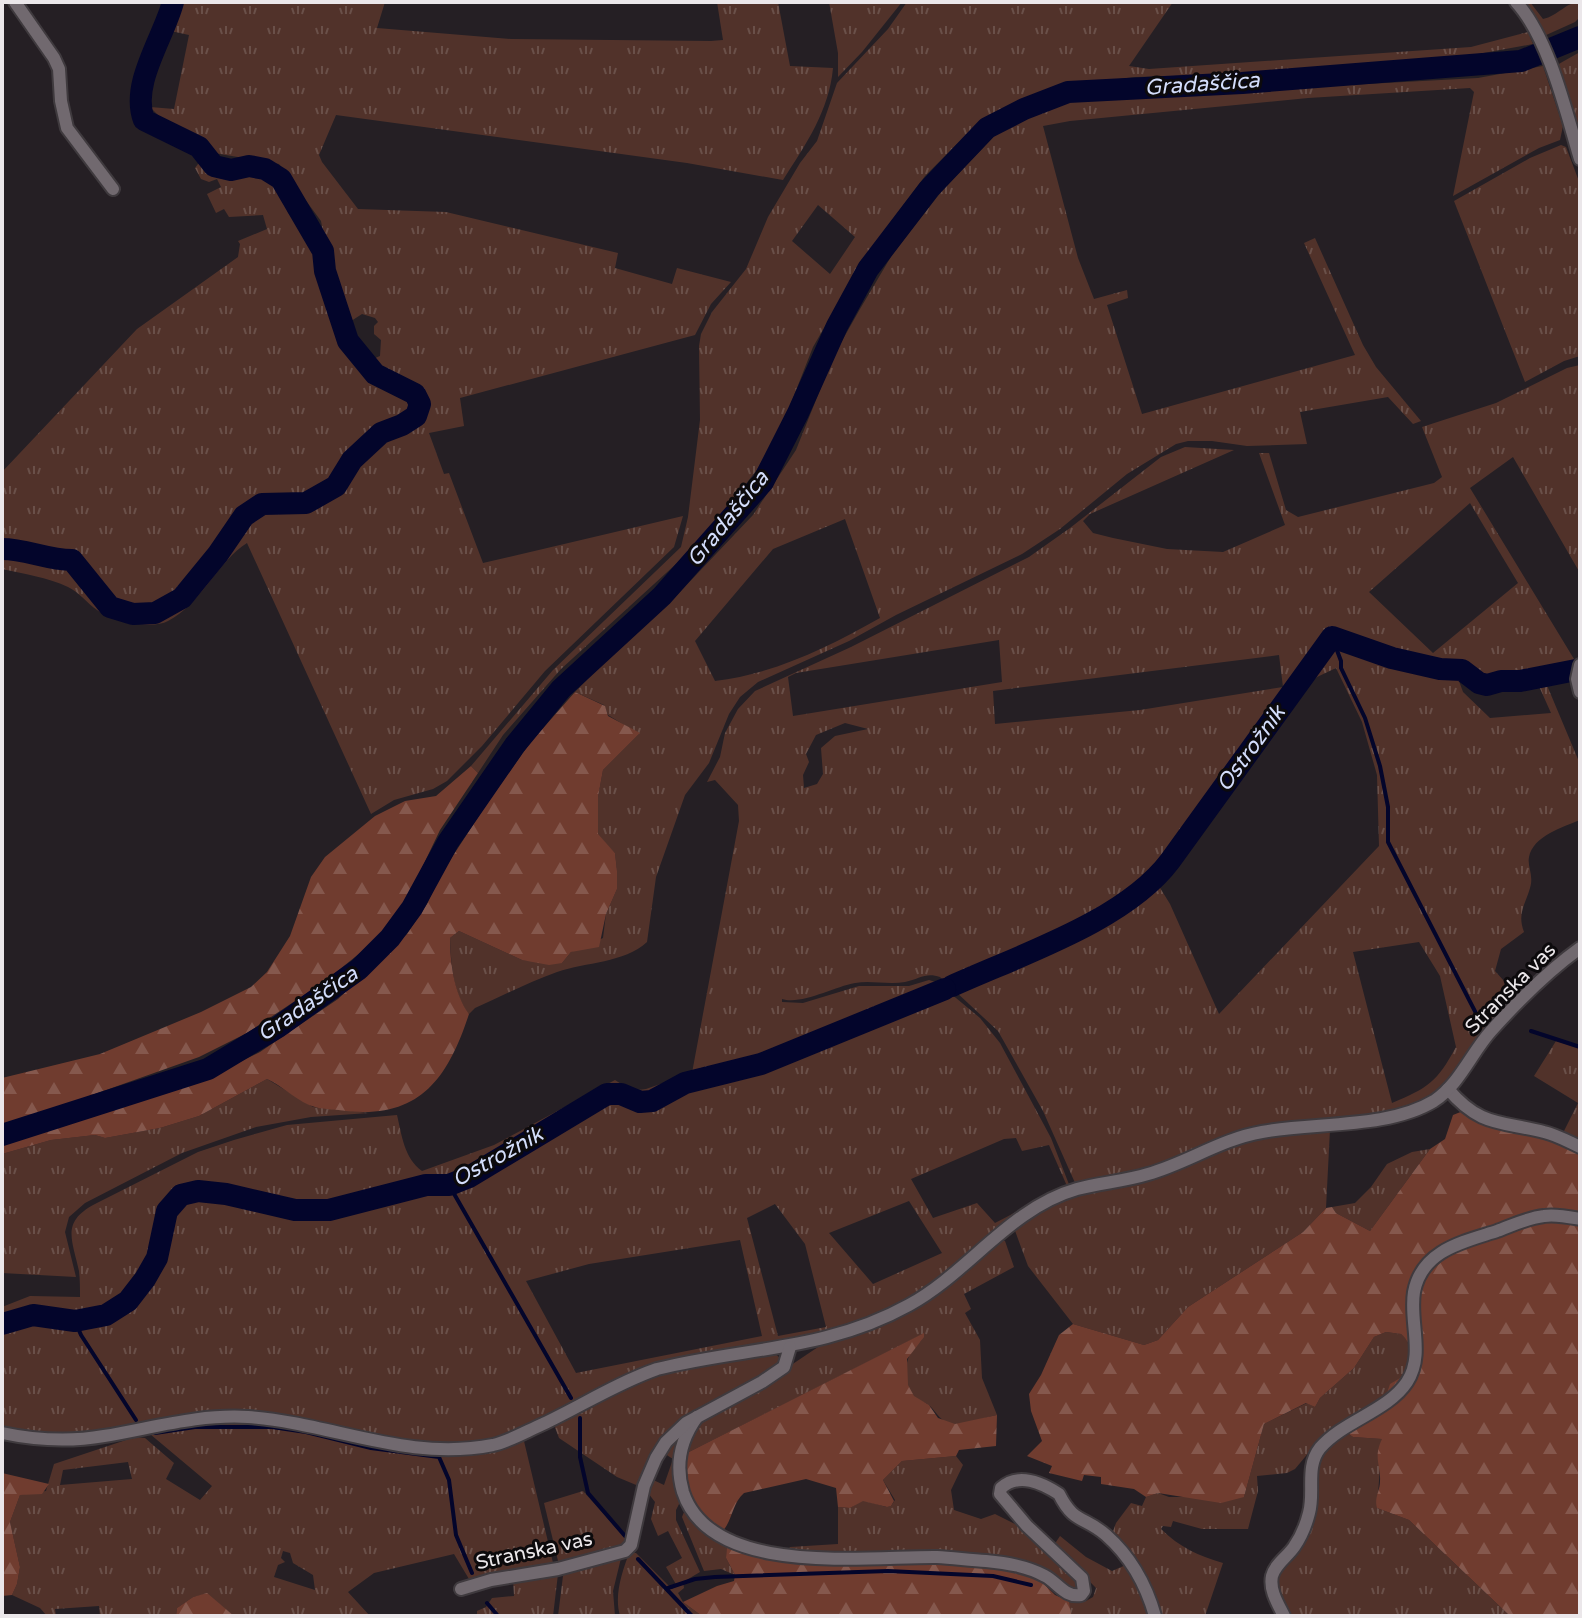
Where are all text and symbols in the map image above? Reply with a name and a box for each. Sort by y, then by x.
water label: Gradaščica [1144,67,1261,101]
water label: Gradaščica [681,465,775,572]
water label: Ostrožnik [1211,699,1292,797]
street label: Stranska vas [1460,938,1561,1039]
water label: Gradaščica [252,960,363,1047]
water label: Ostrožnik [447,1120,549,1192]
street label: Stranska vas [474,1527,595,1575]

